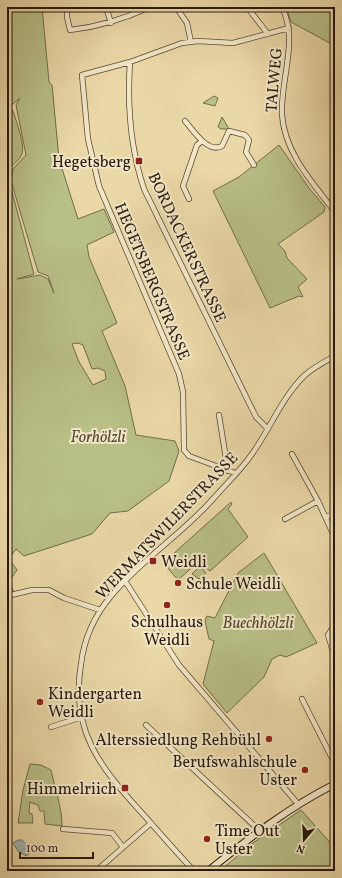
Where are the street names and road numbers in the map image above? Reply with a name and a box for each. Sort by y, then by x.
street label: TALWEG [261,47,289,113]
street label: BORDACKERSTRASSE [142,169,231,327]
street label: HEGETSBERGSTRASSE [108,200,194,364]
street label: WERMATSWILERSTRASSE [91,448,244,605]

